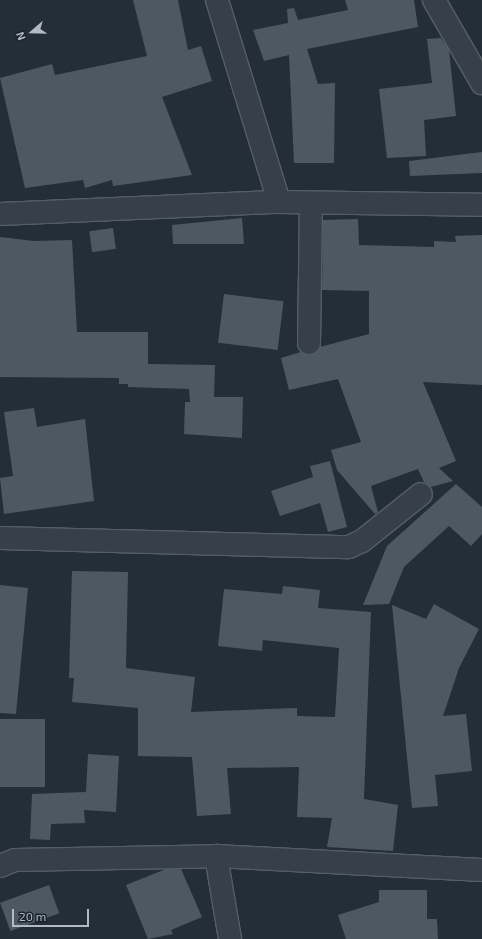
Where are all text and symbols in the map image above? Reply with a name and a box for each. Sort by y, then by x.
north arrow [12,12,52,52]
text: N [13,30,28,42]
scale bar [14,901,91,927]
text: 20 m [19,909,46,923]

